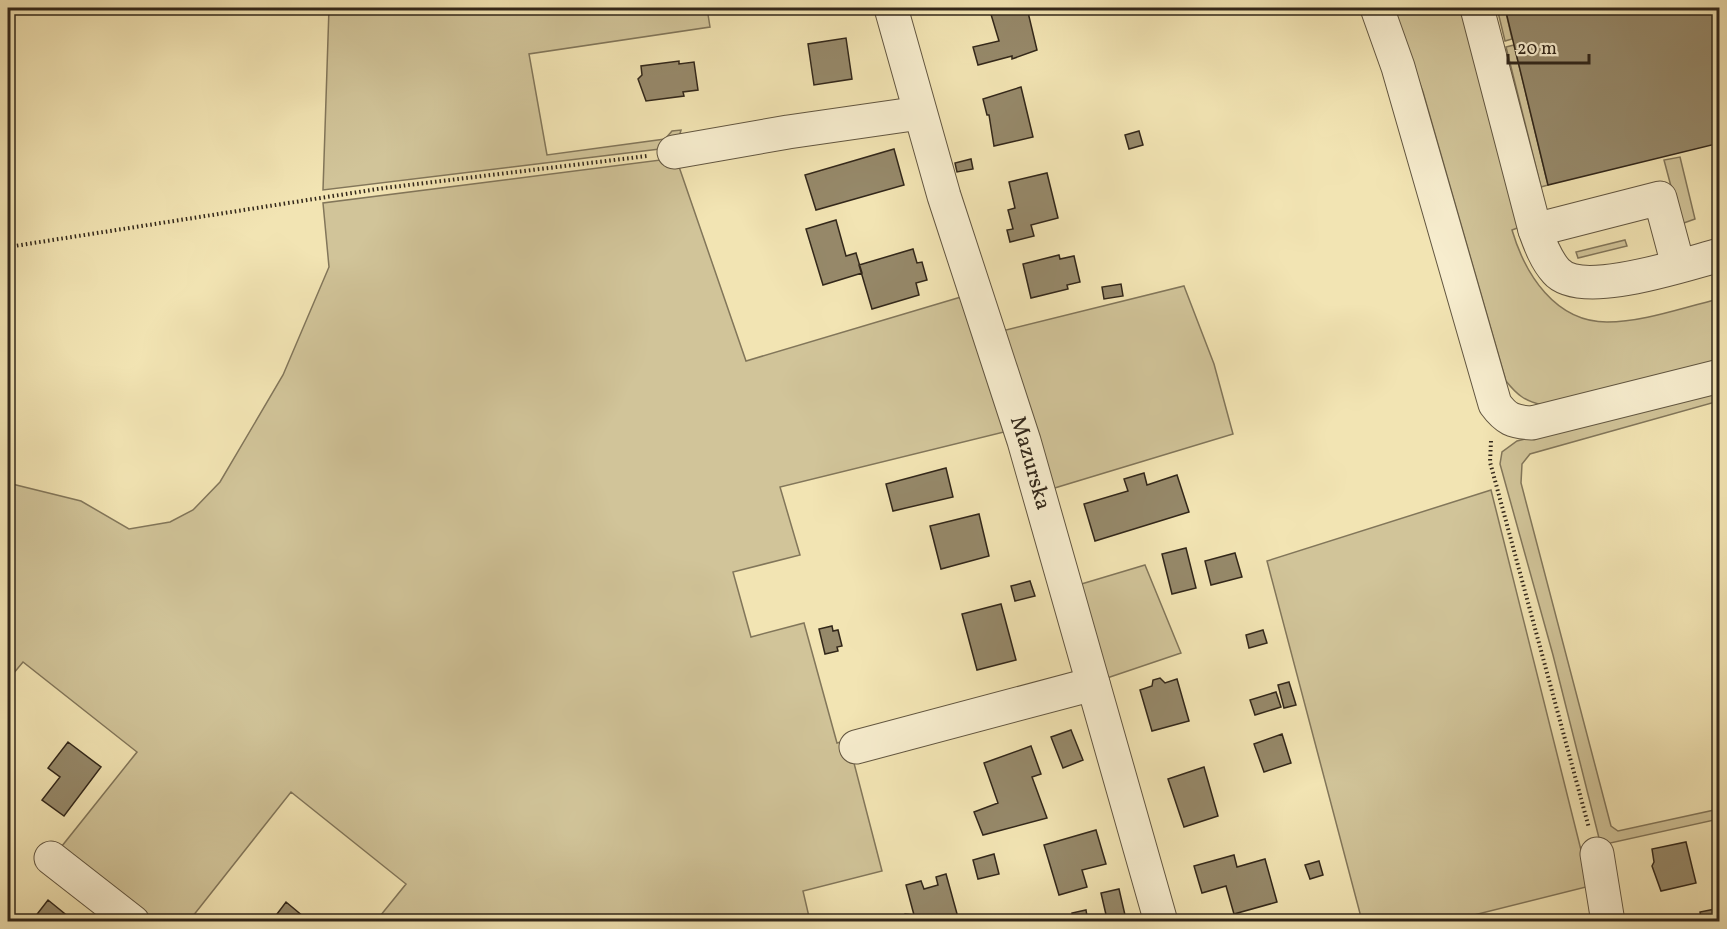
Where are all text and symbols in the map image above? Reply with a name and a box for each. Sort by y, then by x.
scale bar [1508,27,1589,65]
text: 20 m [1517,37,1557,62]
street label: Mazurska [1001,412,1058,514]

